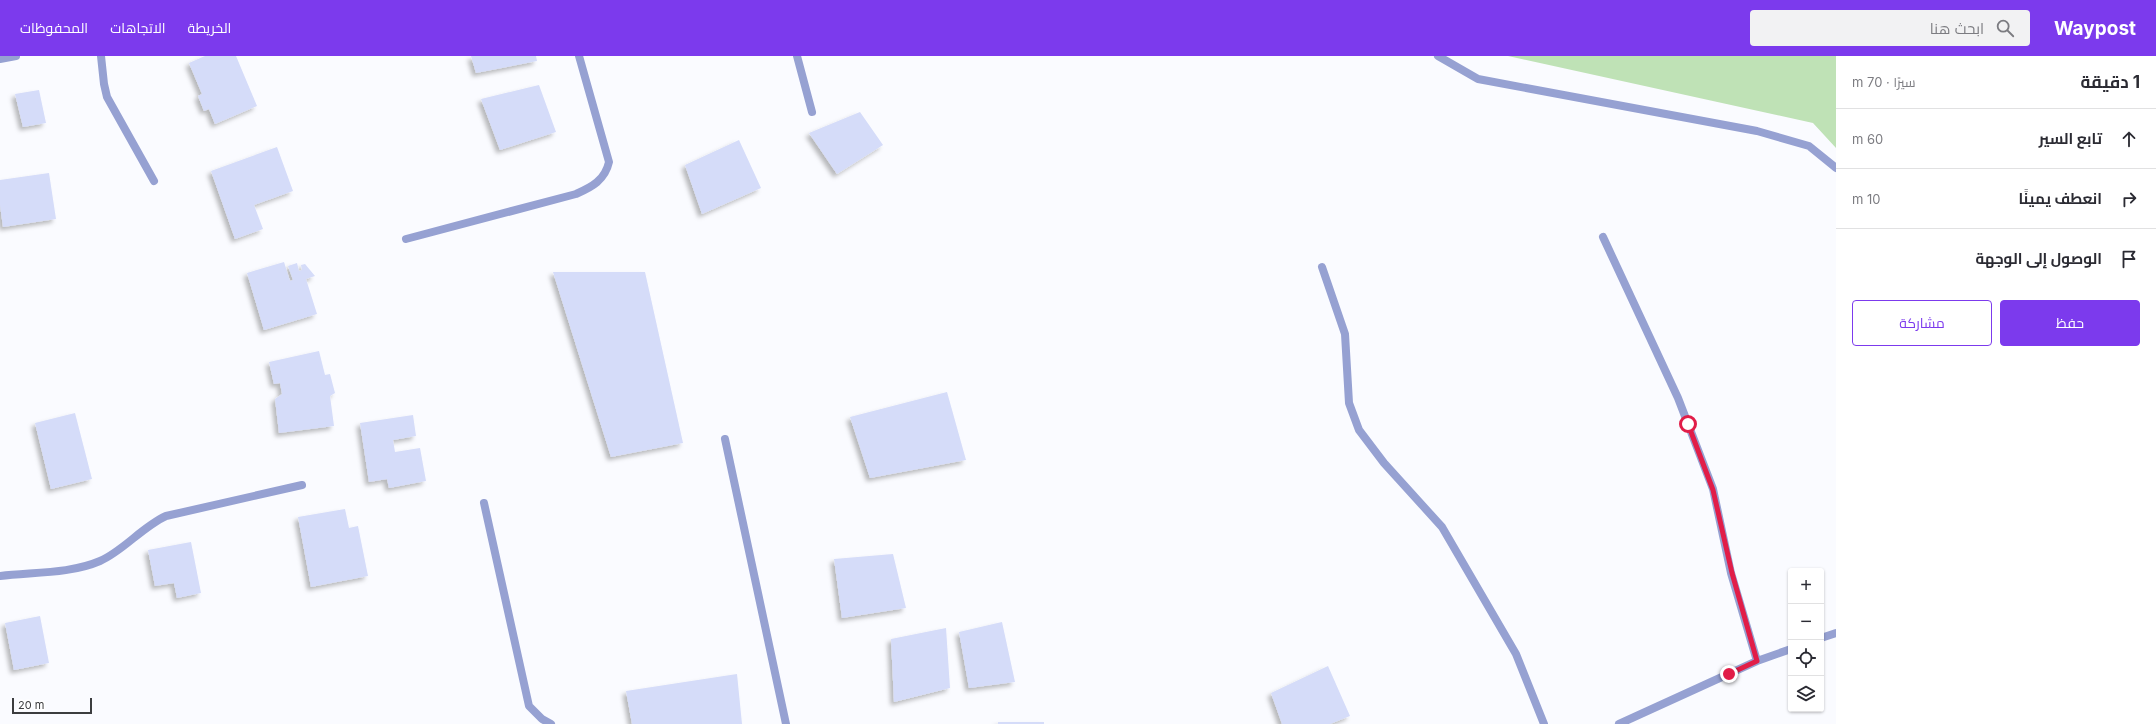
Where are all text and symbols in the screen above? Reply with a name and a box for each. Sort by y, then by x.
search box [1750,10,2030,46]
icon: search [1994,17,2016,39]
text: Waypost [2054,17,2136,40]
text: المحفوظات [20,19,88,36]
text: الاتجاهات [110,19,166,36]
text: الخريطة [188,19,231,36]
text: ابحث هنا [1930,19,1984,38]
text: 1 دقيقة [2081,72,2140,92]
text: سيرًا · 70 m [1852,74,1915,90]
icon: ahead [2118,128,2140,150]
text: تابع السير [2039,129,2102,148]
text: 60 m [1852,131,1883,147]
icon: right [2118,188,2140,210]
text: انعطف يمينًا [2018,189,2102,208]
text: 10 m [1852,191,1881,207]
icon: arrive [2118,248,2140,270]
text: الوصول إلى الوجهة [1975,249,2102,268]
button: مشاركة [1852,300,1992,346]
button: حفظ [2000,300,2140,346]
route start [1679,415,1697,433]
map controls [1788,568,1824,712]
button: + [1788,568,1824,604]
button: − [1788,604,1824,640]
button: locate [1788,640,1824,676]
route end [1720,665,1738,683]
button: layers [1788,676,1824,712]
scale bar [12,696,92,715]
text: 20 m [18,698,44,712]

